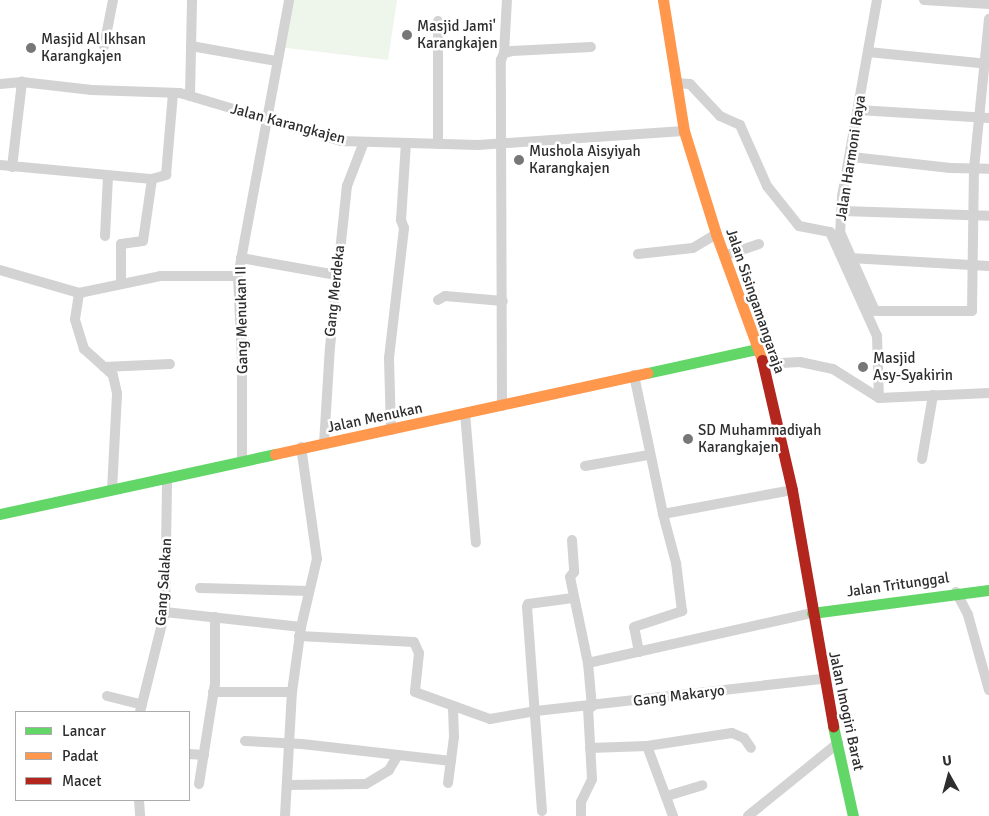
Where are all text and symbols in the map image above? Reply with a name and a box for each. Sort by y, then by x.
place label: Masjid Jami' Karangkajen [417,17,498,52]
marker: Masjid Jami' Karangkajen [401,29,413,41]
place label: Masjid Al Ikhsan Karangkajen [41,30,146,65]
marker: Masjid Al Ikhsan Karangkajen [25,42,37,54]
street label: Jalan Harmoni Raya [832,94,870,222]
street label: Jalan Karangkajen [229,100,347,148]
place label: Mushola Aisyiyah Karangkajen [529,142,641,177]
marker: Mushola Aisyiyah Karangkajen [513,154,525,166]
street label: Jalan Sisingamangaraja [722,226,788,376]
street label: Gang Merdeka [321,244,349,338]
street label: Gang Menukan II [232,266,252,374]
place label: Masjid Asy-Syakirin [873,349,953,384]
marker: Masjid Asy-Syakirin [857,361,869,373]
street label: Jalan Menukan [326,399,424,437]
place label: SD Muhammadiyah Karangkajen [698,421,821,456]
marker: SD Muhammadiyah Karangkajen [682,433,694,445]
street label: Gang Salakan [152,538,176,626]
street label: Jalan Tritunggal [846,569,950,601]
street label: Jalan Imogiri Barat [825,650,867,772]
street label: Gang Makaryo [632,681,726,711]
legend [15,711,190,801]
text: Lancar [62,722,106,740]
text: Padat [62,747,98,765]
north arrow [924,751,974,801]
text: U [941,752,953,770]
text: Macet [62,772,101,790]

